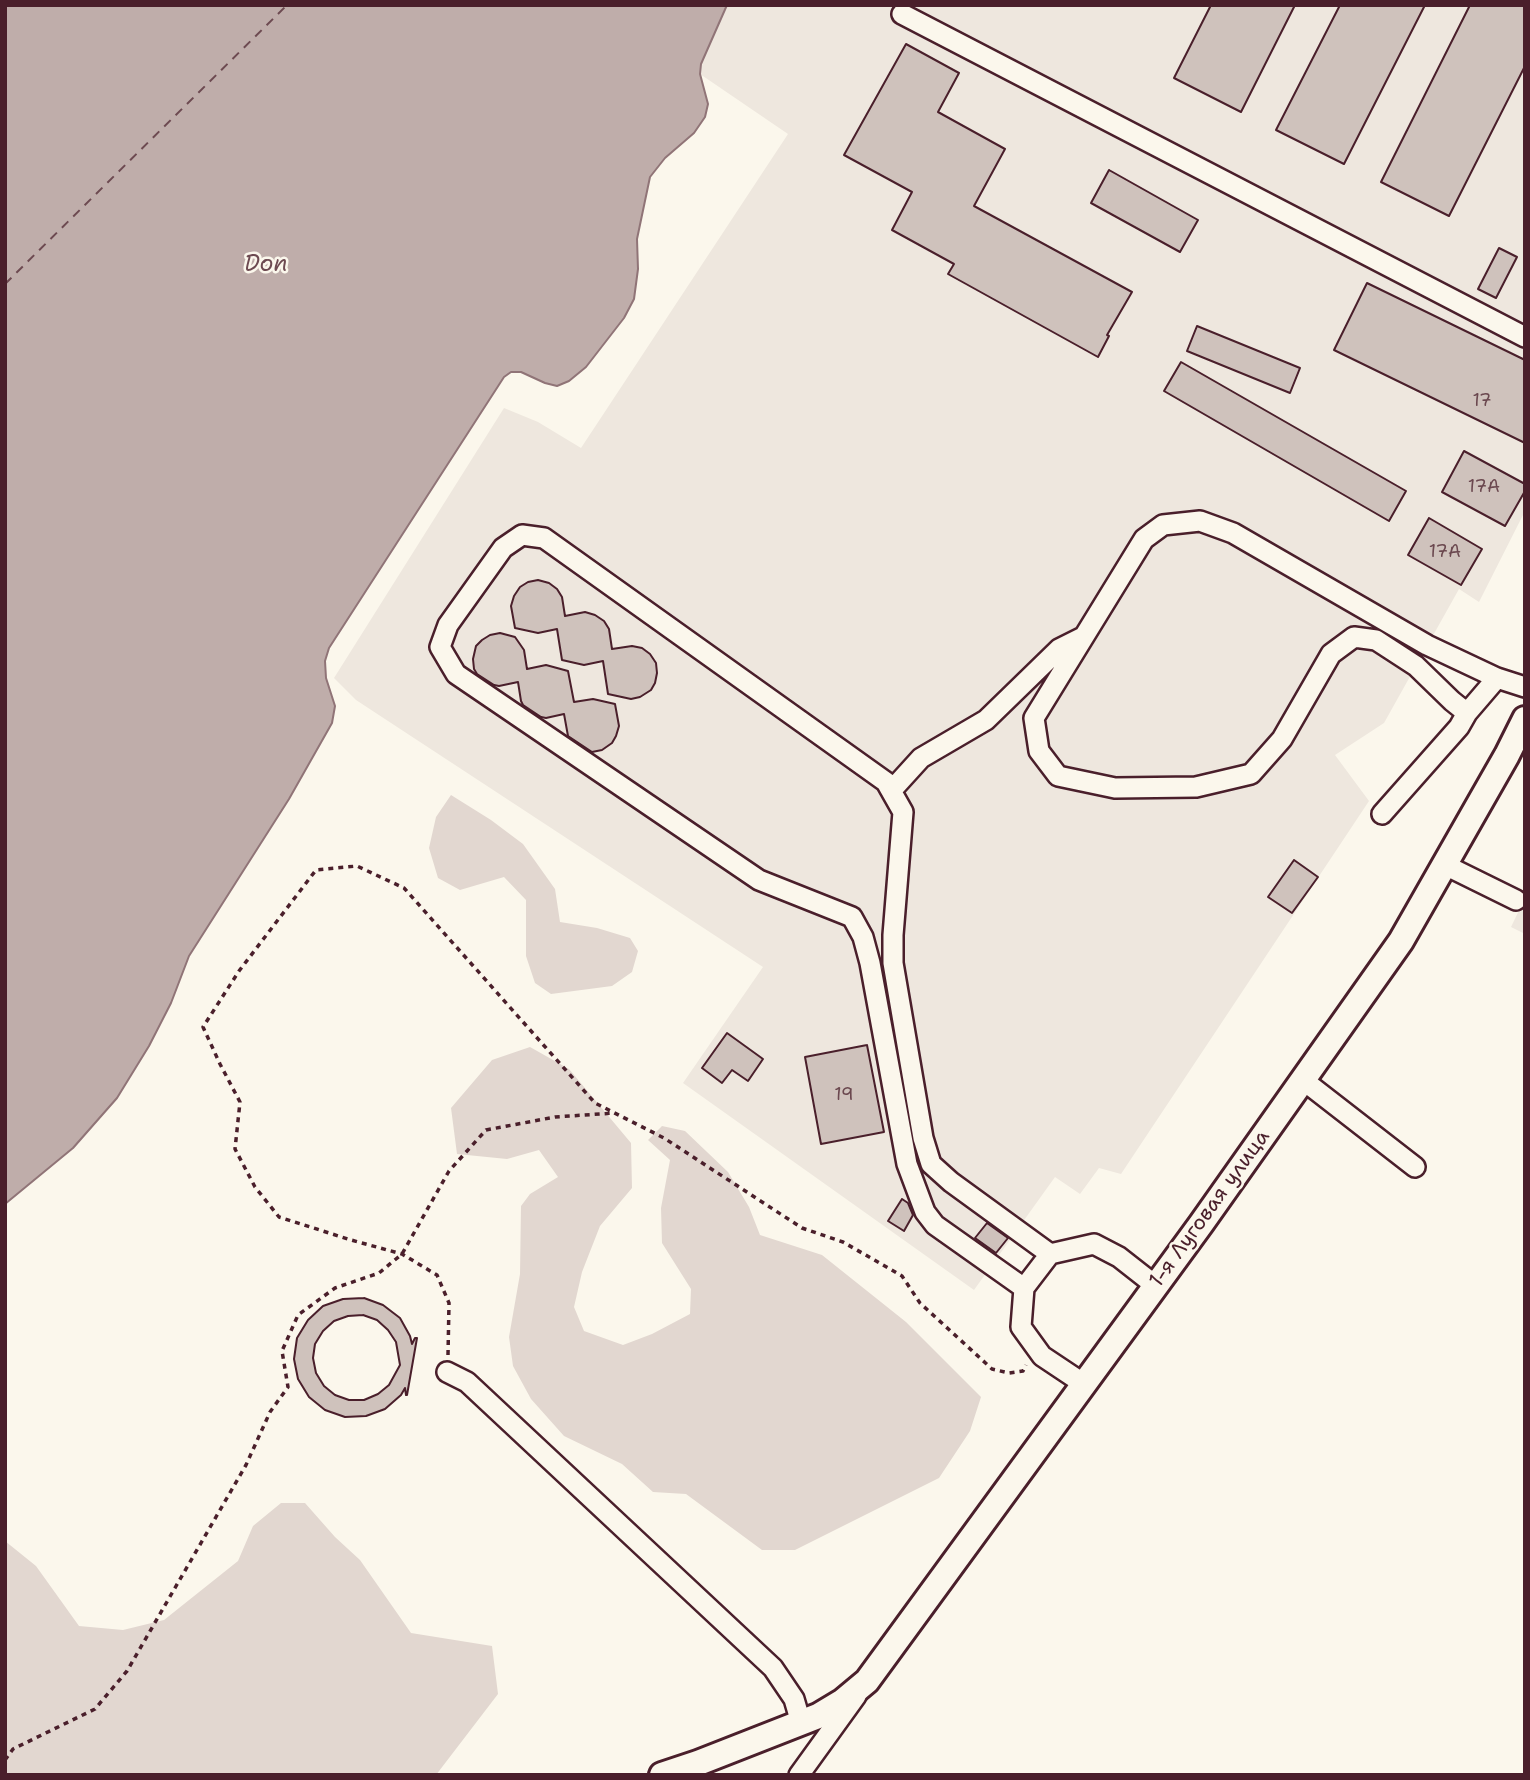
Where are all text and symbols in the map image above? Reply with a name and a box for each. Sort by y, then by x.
water label: Don [244,251,288,279]
house number: 17 [1472,390,1492,412]
house number: 17А [1468,476,1500,498]
house number: 17А [1429,541,1461,563]
house number: 19 [834,1084,854,1106]
street label: 1-я Луговая улица [1144,1125,1276,1293]

